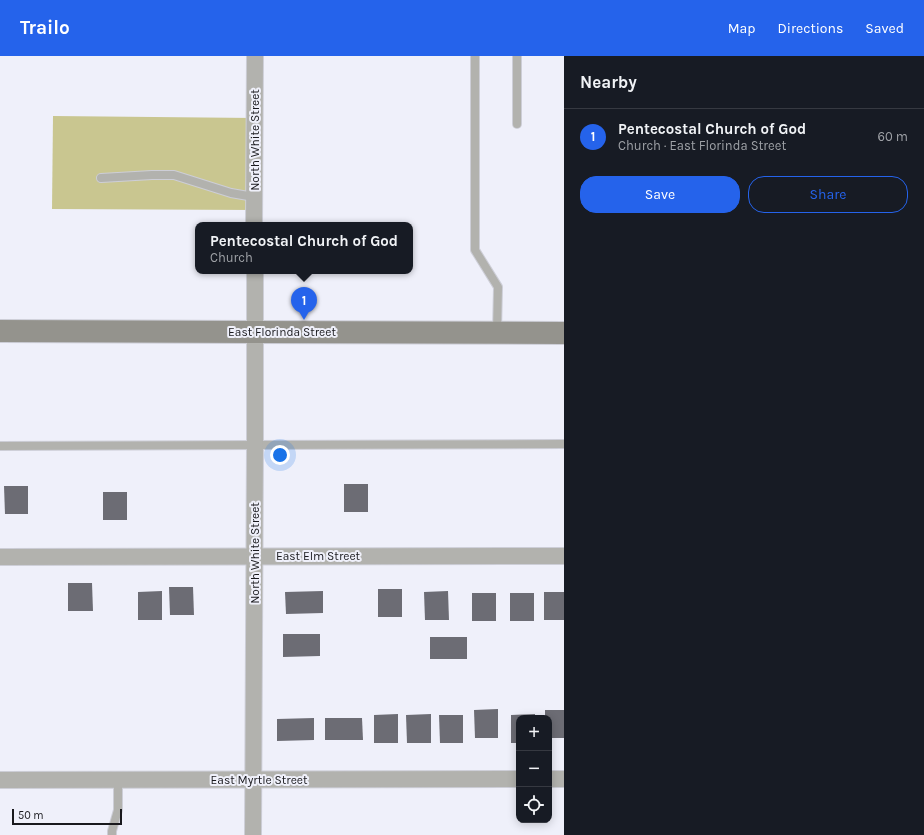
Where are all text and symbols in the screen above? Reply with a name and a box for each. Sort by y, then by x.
text: Trailo [20,17,70,39]
text: Map [728,20,756,37]
text: Directions [778,20,843,37]
text: Saved [865,20,904,37]
text: Nearby [580,72,637,92]
street label: North White Street [248,89,262,191]
text: Pentecostal Church of God [618,120,806,138]
text: 1 [591,129,595,144]
text: 60 m [878,129,908,144]
text: Church · East Florinda Street [618,138,786,153]
button: Save [580,176,740,213]
button: Share [748,176,908,213]
popup [195,222,413,274]
text: Pentecostal Church of God [210,232,398,250]
text: Church [210,250,253,265]
pin: 1 [291,287,317,320]
street label: East Florinda Street [228,325,336,339]
your location [270,445,290,465]
street label: North White Street [248,502,262,604]
street label: East Elm Street [276,549,361,563]
map controls [516,715,552,823]
button: + [516,715,552,751]
button: − [516,751,552,787]
street label: East Myrtle Street [211,773,308,787]
button: locate [516,787,552,823]
scale bar [12,807,122,826]
text: 50 m [18,809,44,822]

